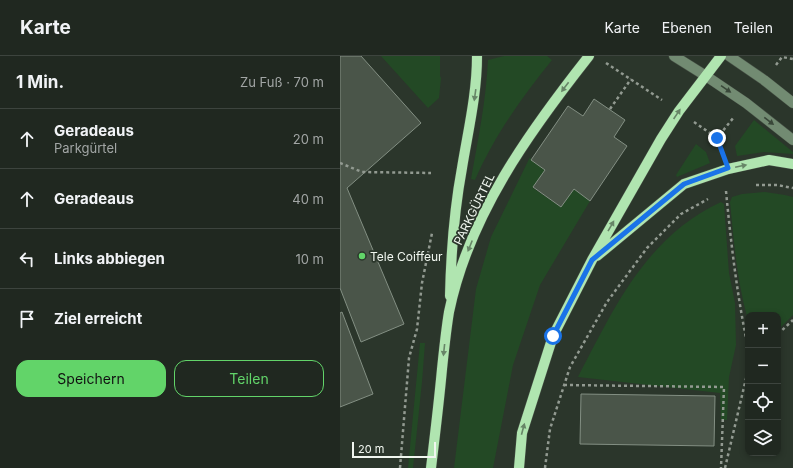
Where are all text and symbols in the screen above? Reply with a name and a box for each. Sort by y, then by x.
text: Karte [20,16,71,39]
text: Karte [604,19,640,36]
text: Ebenen [662,19,712,36]
text: Teilen [734,19,773,36]
text: 1 Min. [16,72,64,92]
text: Zu Fuß · 70 m [240,74,324,90]
one-way arrow [561,81,569,92]
one-way arrow [721,85,731,93]
one-way arrow [471,89,478,101]
one-way arrow [673,109,681,119]
one-way arrow [764,117,775,126]
text: Geradeaus [54,121,134,140]
icon: ahead [16,128,38,150]
route end [708,129,726,147]
text: 20 m [293,131,324,147]
text: Parkgürtel [54,140,117,156]
one-way arrow [735,163,747,169]
street label: PARKGÜRTEL [450,171,498,247]
icon: ahead [16,188,38,210]
text: Geradeaus [54,189,134,208]
text: 40 m [292,191,324,207]
one-way arrow [608,220,615,232]
one-way arrow [467,240,473,252]
icon: left [16,248,38,270]
text: Links abbiegen [54,249,165,268]
place label: Tele Coiffeur [370,249,443,264]
text: 10 m [295,251,324,267]
marker: Tele Coiffeur [357,251,367,261]
icon: arrive [16,308,38,330]
text: Ziel erreicht [54,309,142,328]
map controls [745,312,781,456]
button: + [745,312,781,348]
route start [544,327,562,345]
one-way arrow [441,344,448,356]
button: − [745,348,781,384]
button: Speichern [16,360,166,397]
button: Teilen [174,360,324,397]
button: locate [745,384,781,420]
button: layers [745,420,781,456]
one-way arrow [521,423,527,436]
scale bar [352,440,436,459]
text: 20 m [358,442,384,456]

